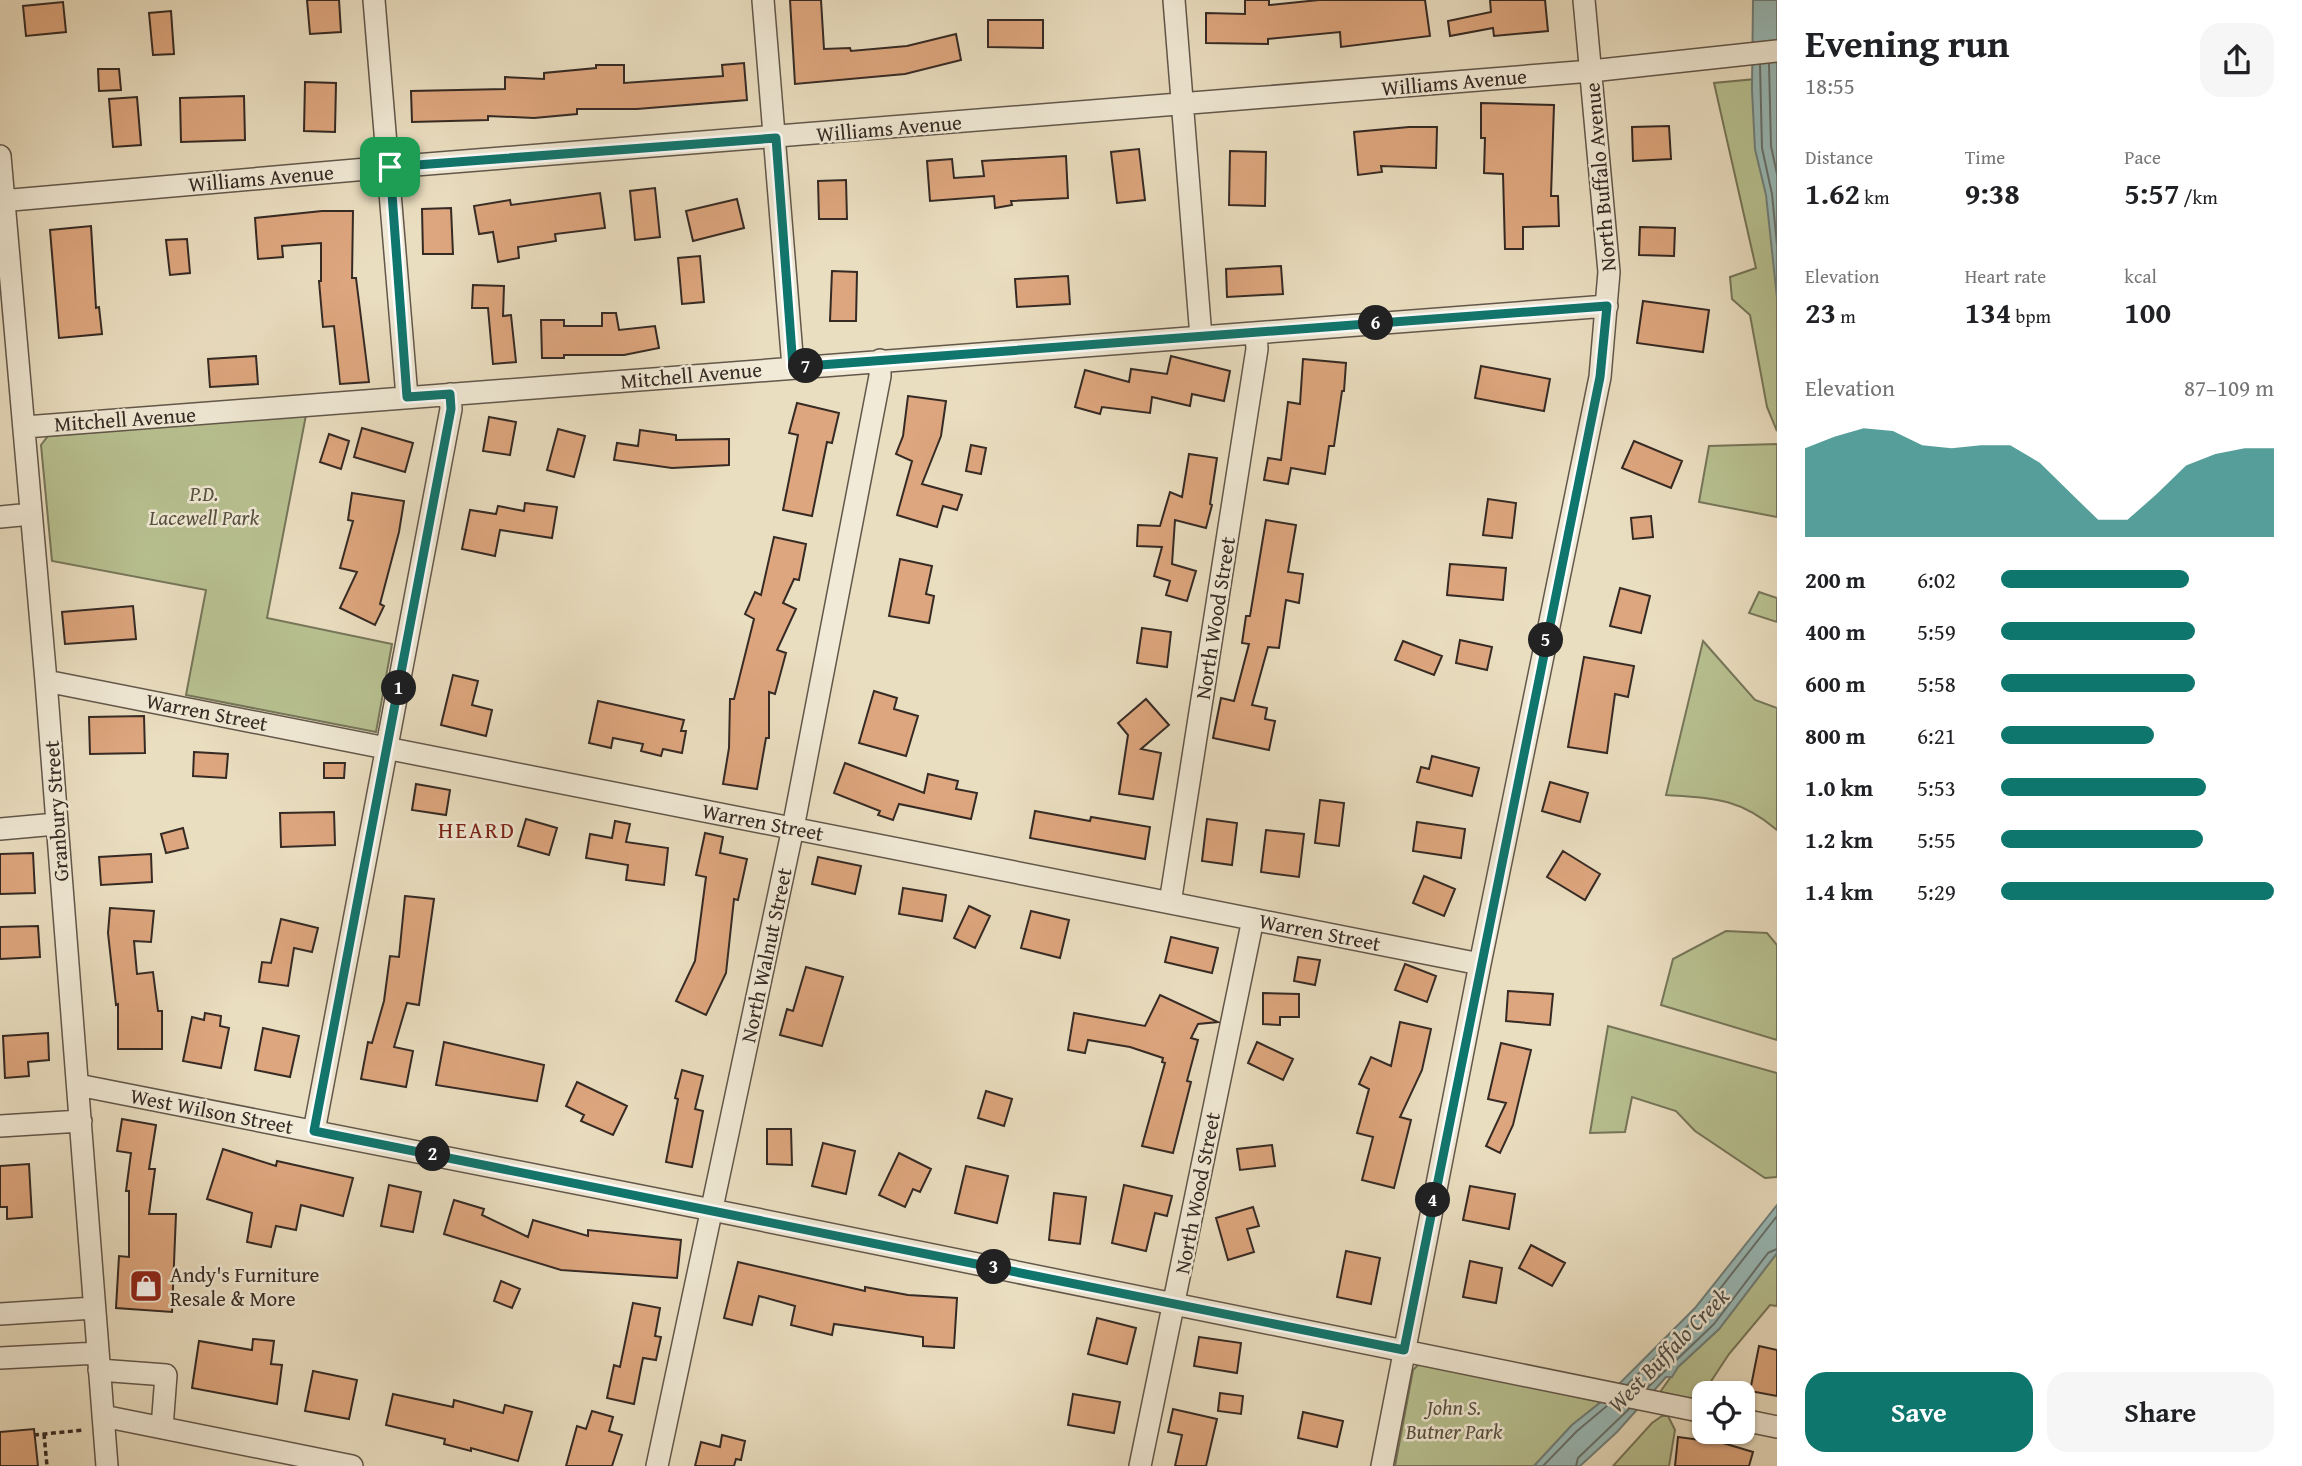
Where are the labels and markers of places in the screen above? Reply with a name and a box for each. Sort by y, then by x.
pin [360,137,420,197]
pin: 6 [1358,306,1394,340]
pin: 7 [788,348,824,384]
pin: 5 [1528,622,1564,658]
pin: 1 [382,670,416,706]
pin: 2 [416,1136,450,1172]
pin: 4 [1416,1182,1450,1218]
pin: 3 [976,1250,1012,1284]
place label: Andy's Furniture Resale & More [170,1259,320,1314]
shop icon: Andy's Furniture Resale & More [127,1267,165,1305]

